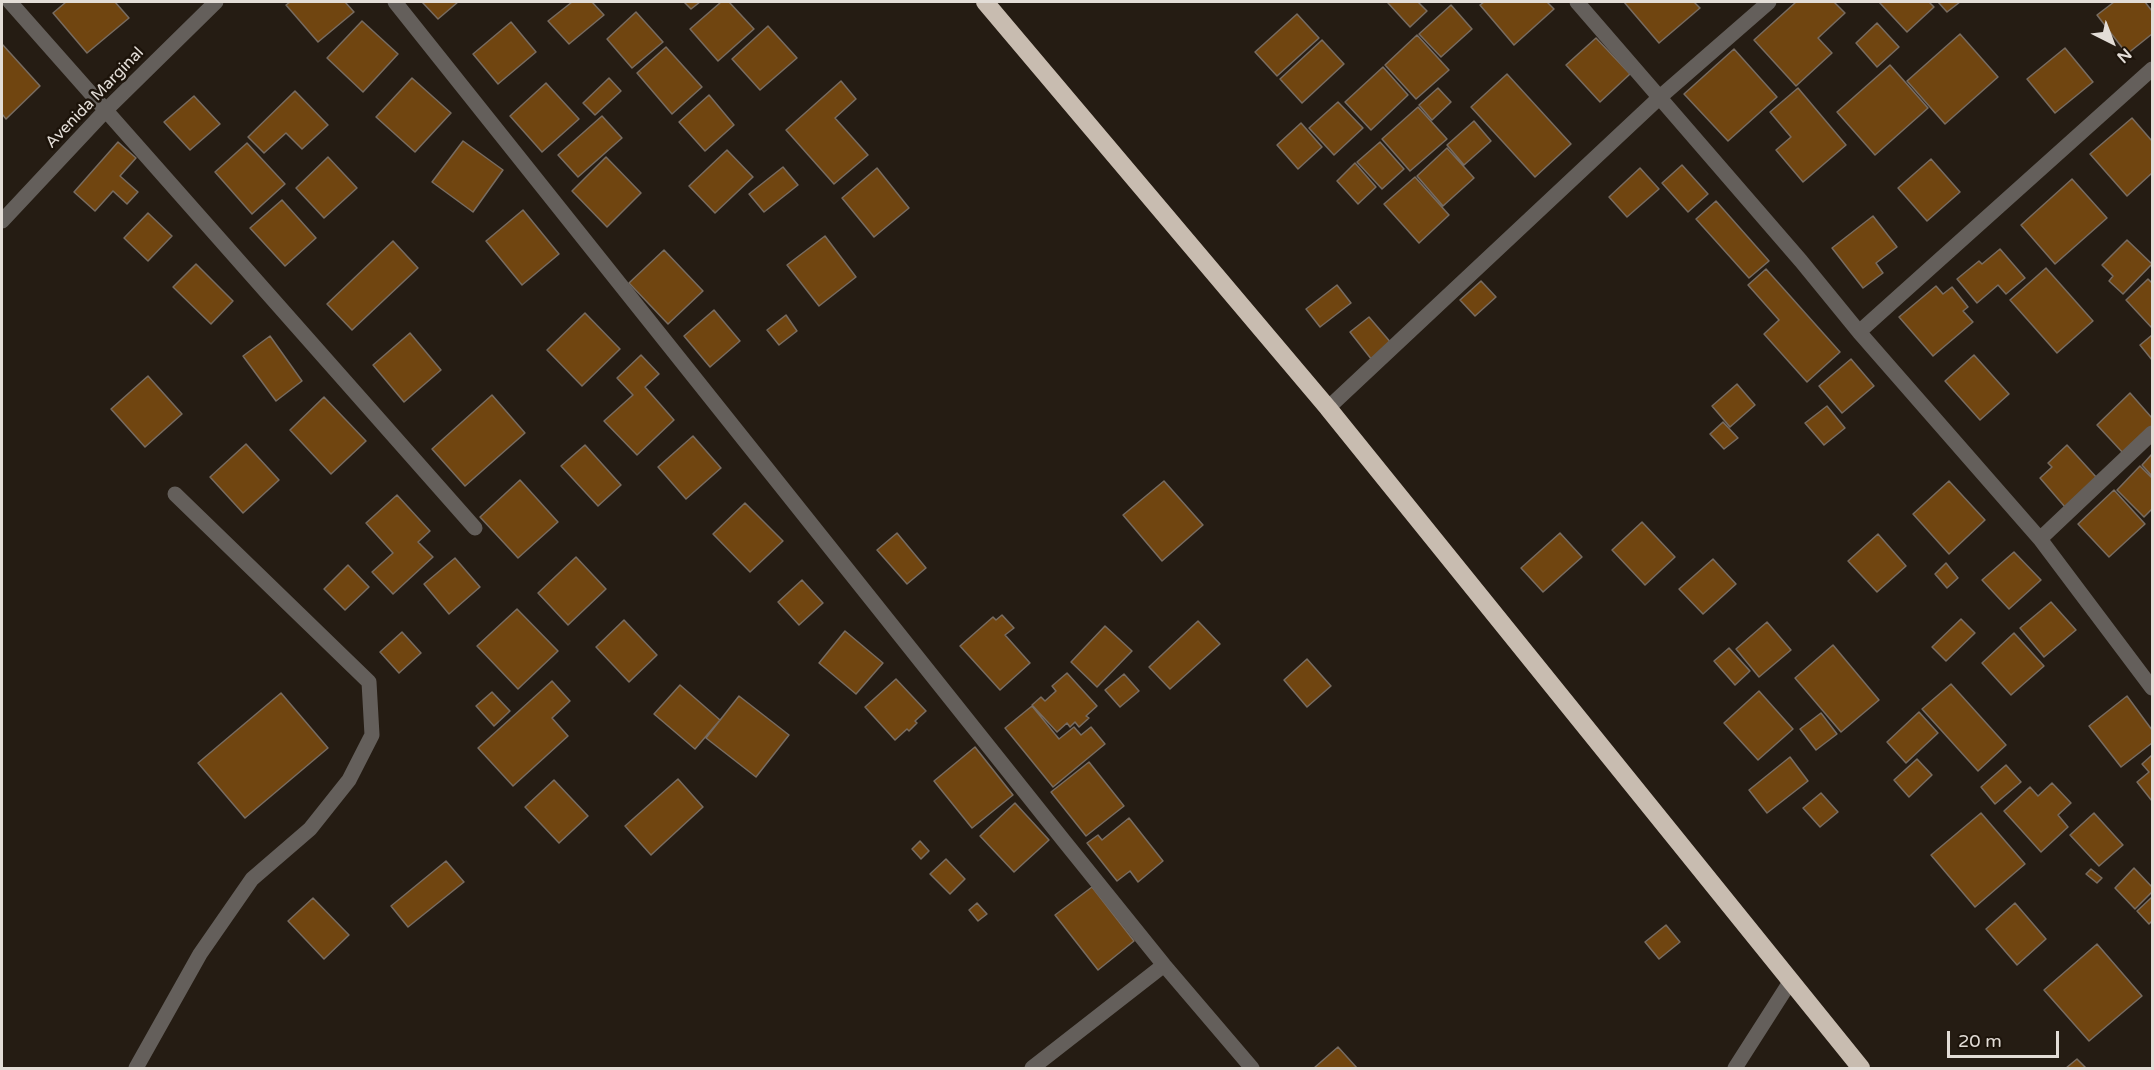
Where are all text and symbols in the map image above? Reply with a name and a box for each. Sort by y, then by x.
north arrow [2082,12,2142,72]
street label: Avenida Marginal [42,44,148,152]
text: N [2113,44,2136,67]
scale bar [1950,1019,2062,1057]
text: 20 m [1958,1030,2002,1052]

